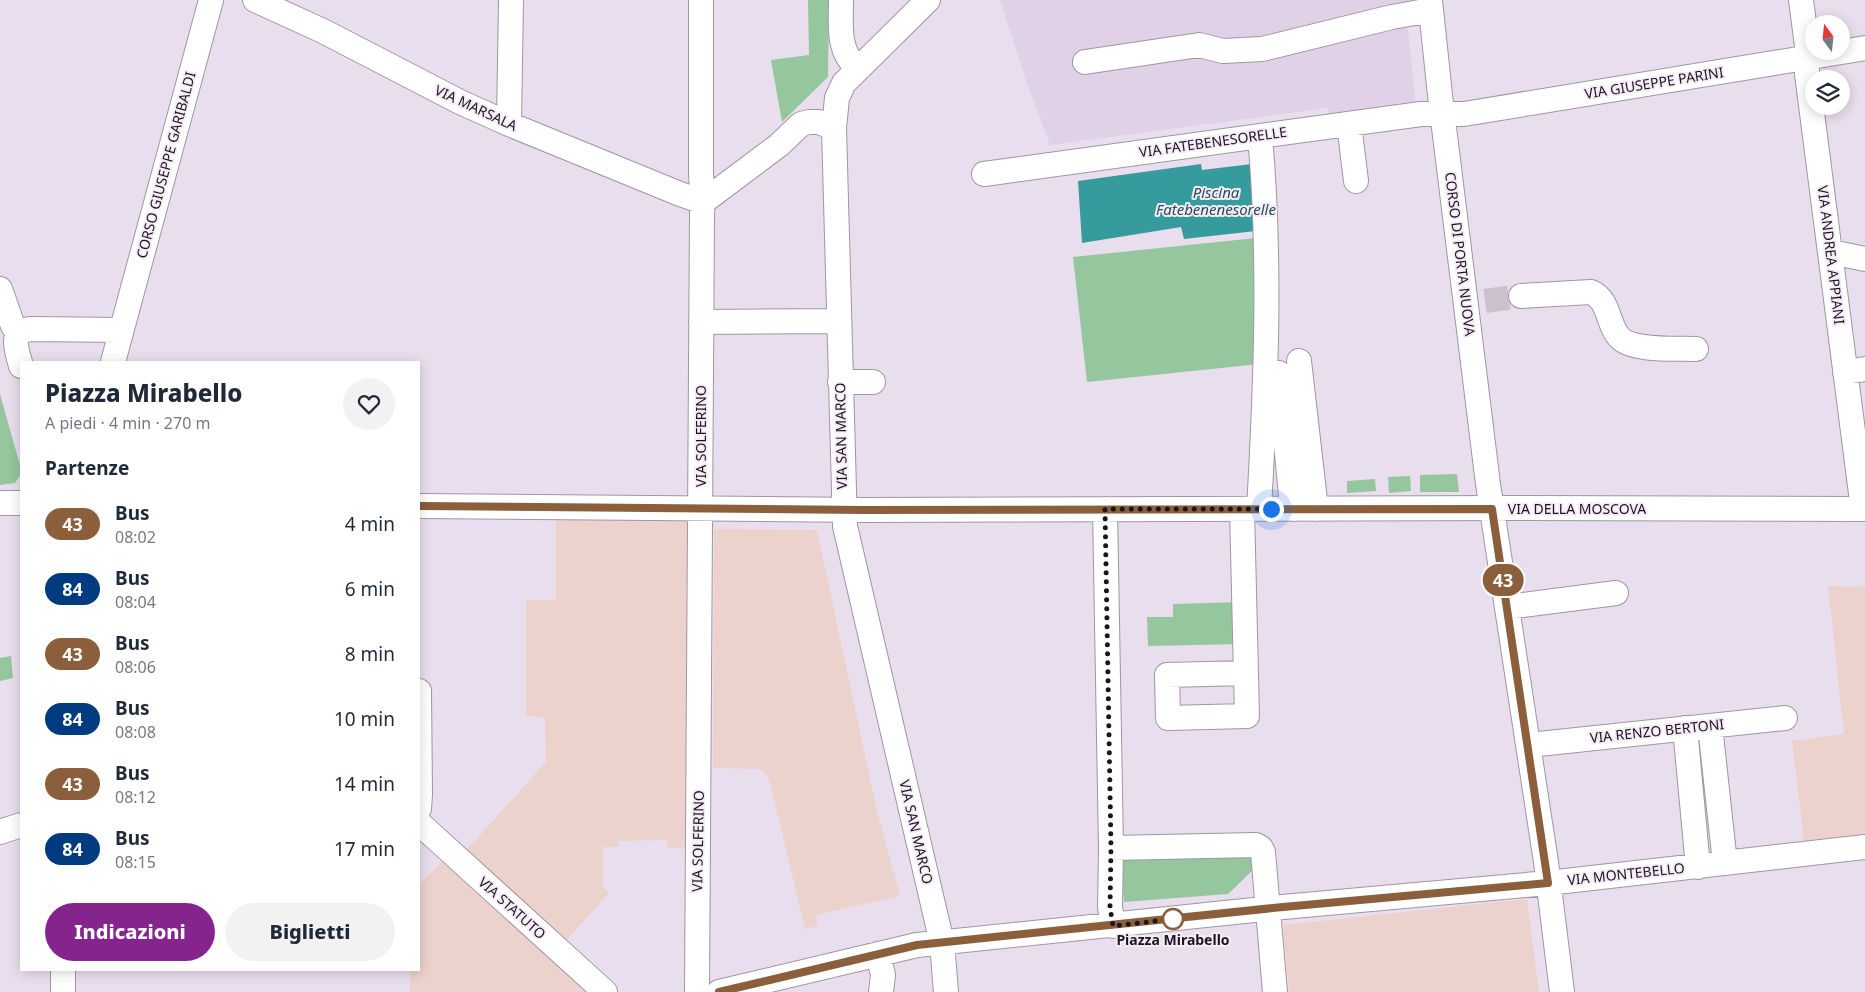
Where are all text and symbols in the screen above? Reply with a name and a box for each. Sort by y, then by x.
north arrow [1805,15,1850,60]
map controls [1805,15,1850,115]
street label: VIA GIUSEPPE PARINI [1583,62,1725,103]
street label: CORSO GIUSEPPE GARIBALDI [131,69,200,260]
button: layers [1805,70,1850,115]
street label: VIA MARSALA [432,80,521,135]
street label: VIA FATEBENESORELLE [1138,122,1288,161]
street label: CORSO DI PORTA NUOVA [1441,171,1480,337]
water label: Piscina Fatebenenesorelle [1156,182,1276,219]
street label: VIA ANDREA APPIANI [1814,185,1849,326]
text: Piazza Mirabello [45,376,242,409]
button: heart [343,378,395,430]
street label: VIA SAN MARCO [830,383,851,489]
street label: VIA SOLFERINO [691,385,710,487]
text: A piedi · 4 min · 270 m [45,412,210,434]
text: Partenze [45,455,129,481]
your location [1259,497,1284,522]
street label: VIA DELLA MOSCOVA [1508,499,1646,518]
text: Bus [115,500,150,526]
text: 4 min [345,511,395,537]
text: 43 [62,512,83,536]
text: 08:02 [115,526,156,548]
line badge: 43 [1480,564,1526,596]
text: Bus [115,565,150,591]
text: 43 [1493,568,1513,592]
text: 6 min [345,576,395,602]
text: 84 [62,577,83,601]
text: 08:04 [115,591,156,613]
text: Bus [115,630,150,656]
text: 8 min [345,641,395,667]
text: 43 [62,642,83,666]
text: 08:06 [115,656,156,678]
text: Bus [115,695,150,721]
text: 10 min [334,706,395,732]
text: 84 [62,707,83,731]
street label: VIA RENZO BERTONI [1589,714,1725,747]
text: 08:08 [115,721,156,743]
text: Bus [115,760,150,786]
text: 14 min [334,771,395,797]
text: 43 [62,772,83,796]
street label: VIA SAN MARCO [895,778,938,886]
text: 08:12 [115,786,156,808]
street label: VIA SOLFERINO [687,790,708,892]
text: Bus [115,825,150,851]
text: 17 min [334,836,395,862]
text: 84 [62,837,83,861]
text: 08:15 [115,851,156,873]
street label: VIA MONTEBELLO [1566,858,1686,889]
street label: VIA STATUTO [475,872,550,943]
button: Indicazioni [45,903,215,961]
button: Biglietti [225,903,395,961]
marker: Piazza Mirabello [1162,908,1184,930]
place label: Piazza Mirabello [1116,930,1230,949]

